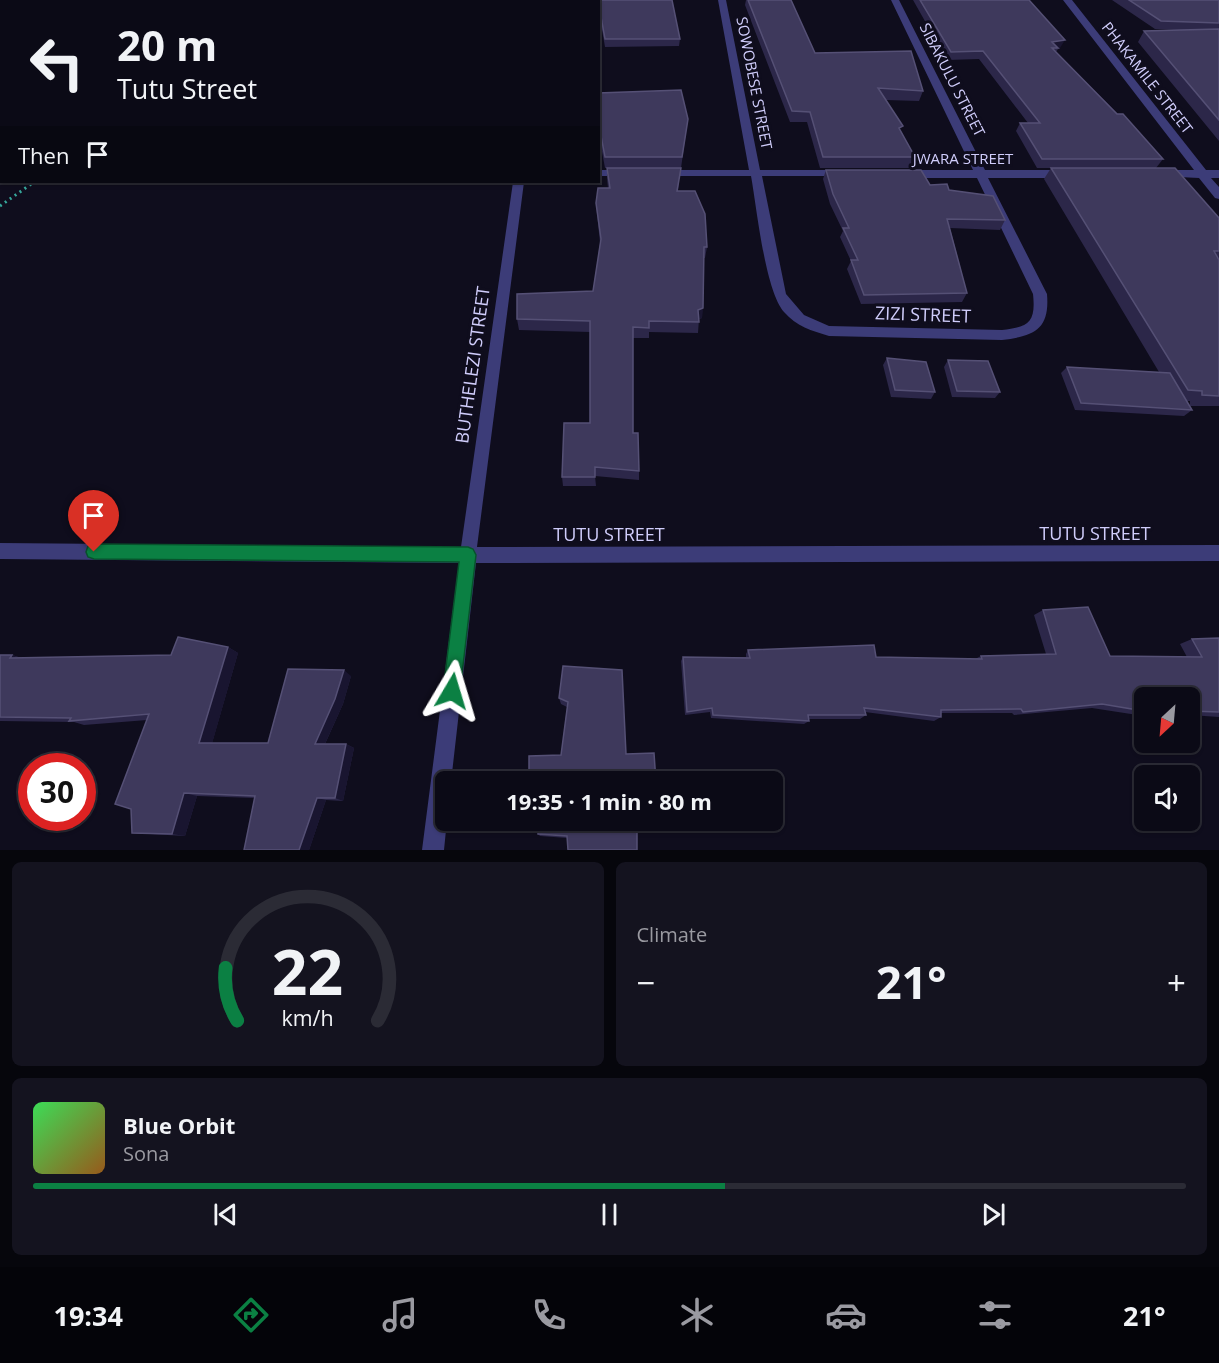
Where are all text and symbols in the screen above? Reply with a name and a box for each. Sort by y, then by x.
street label: SOWOBESE STREET [732,15,778,151]
text: 20 m [117,16,217,73]
street label: PHAKAMILE STREET [1098,17,1198,138]
street label: SIBAKULU STREET [916,19,991,140]
icon: left [18,24,96,102]
text: Tutu Street [117,70,257,107]
icon: arrive [81,138,114,171]
text: Then [18,140,69,170]
street label: JWARA STREET [911,148,1014,168]
street label: BUTHELEZI STREET [449,285,495,445]
street label: ZIZI STREET [875,300,972,328]
pin [68,490,119,552]
icon: arrive [77,499,110,532]
street label: TUTU STREET [1039,521,1151,545]
street label: TUTU STREET [553,522,665,546]
position arrow [420,659,484,723]
north arrow [1134,687,1200,753]
map controls [1134,687,1200,831]
speed limit sign: 30 [18,753,96,831]
button: sound [1134,765,1200,831]
text: 19:35 · 1 min · 80 m [506,786,712,816]
text: Climate [637,921,707,948]
text: 22 [272,928,343,1013]
text: 21° [876,951,947,1012]
text: − [637,960,655,1005]
text: + [1167,960,1186,1005]
text: km/h [282,1003,334,1032]
text: Blue Orbit [123,1110,235,1140]
text: Sona [123,1140,169,1167]
icon: previous [209,1198,242,1231]
icon: pause [593,1198,626,1231]
icon: next [977,1198,1010,1231]
icon: directions [230,1294,272,1336]
icon: music [379,1294,421,1336]
icon: phone [528,1294,570,1336]
icon: climate [676,1294,718,1336]
icon: car [825,1294,867,1336]
icon: filters [974,1294,1016,1336]
text: 19:34 [53,1297,123,1334]
text: 21° [1123,1297,1165,1334]

